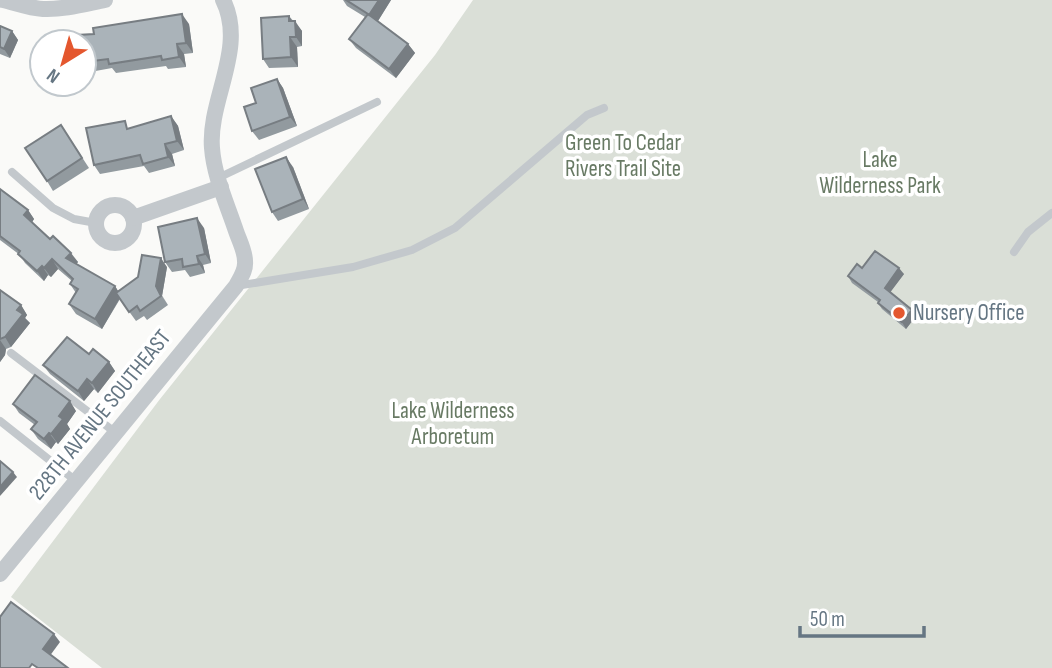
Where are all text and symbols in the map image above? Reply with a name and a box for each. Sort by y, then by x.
north arrow [28,28,98,98]
text: N [43,63,65,88]
park label: Green To Cedar Rivers Trail Site [565,129,681,183]
park label: Lake Wilderness Park [819,146,941,200]
place label: Nursery Office [913,299,1025,327]
marker: Nursery Office [891,305,907,321]
street label: 228TH AVENUE SOUTHEAST [23,324,177,506]
park label: Lake Wilderness Arboretum [391,397,515,451]
scale bar [800,594,924,638]
text: 50 m [810,607,845,632]

